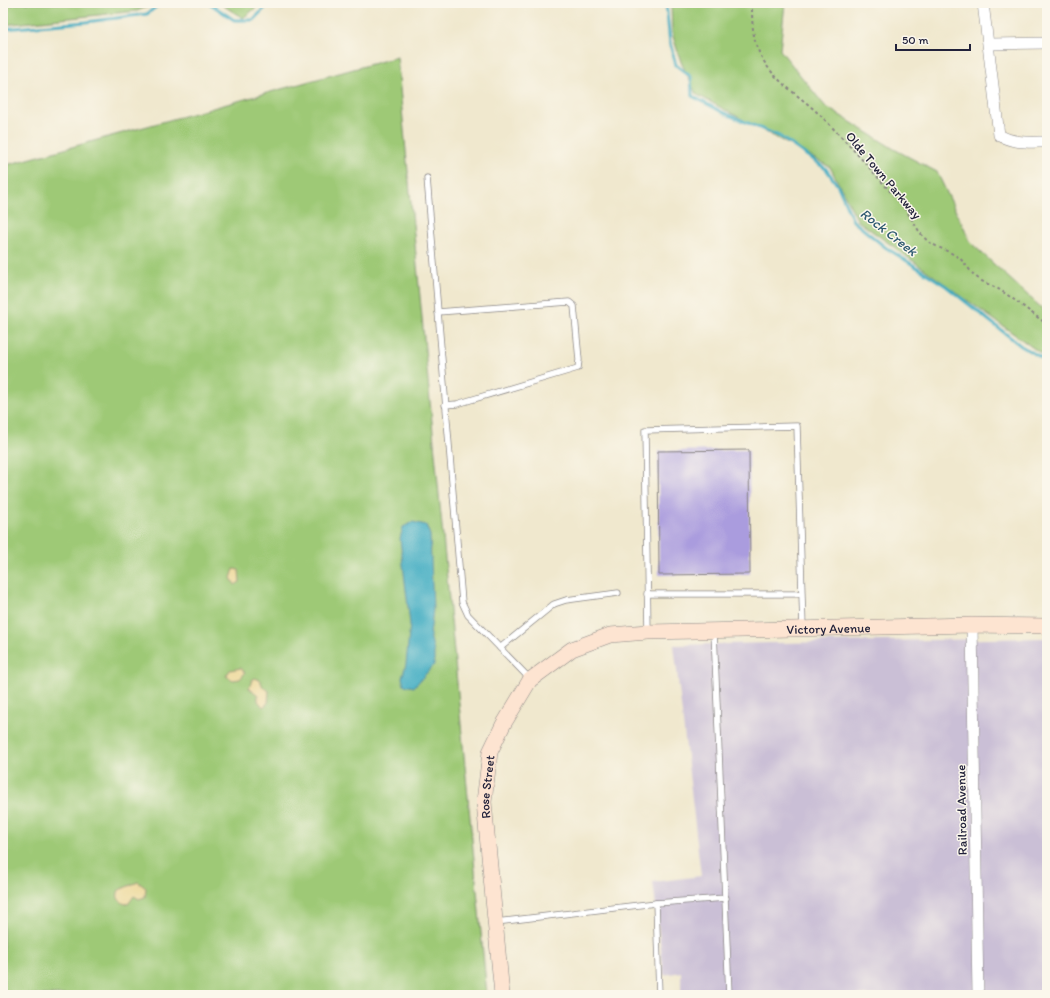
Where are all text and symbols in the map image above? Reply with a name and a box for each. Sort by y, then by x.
scale bar [896,26,970,52]
text: 50 m [902,33,928,47]
street label: Olde Town Parkway [843,128,925,222]
water label: Rock Creek [857,205,921,260]
street label: Victory Avenue [786,620,871,637]
street label: Rose Street [477,754,498,819]
street label: Railroad Avenue [953,765,970,855]

